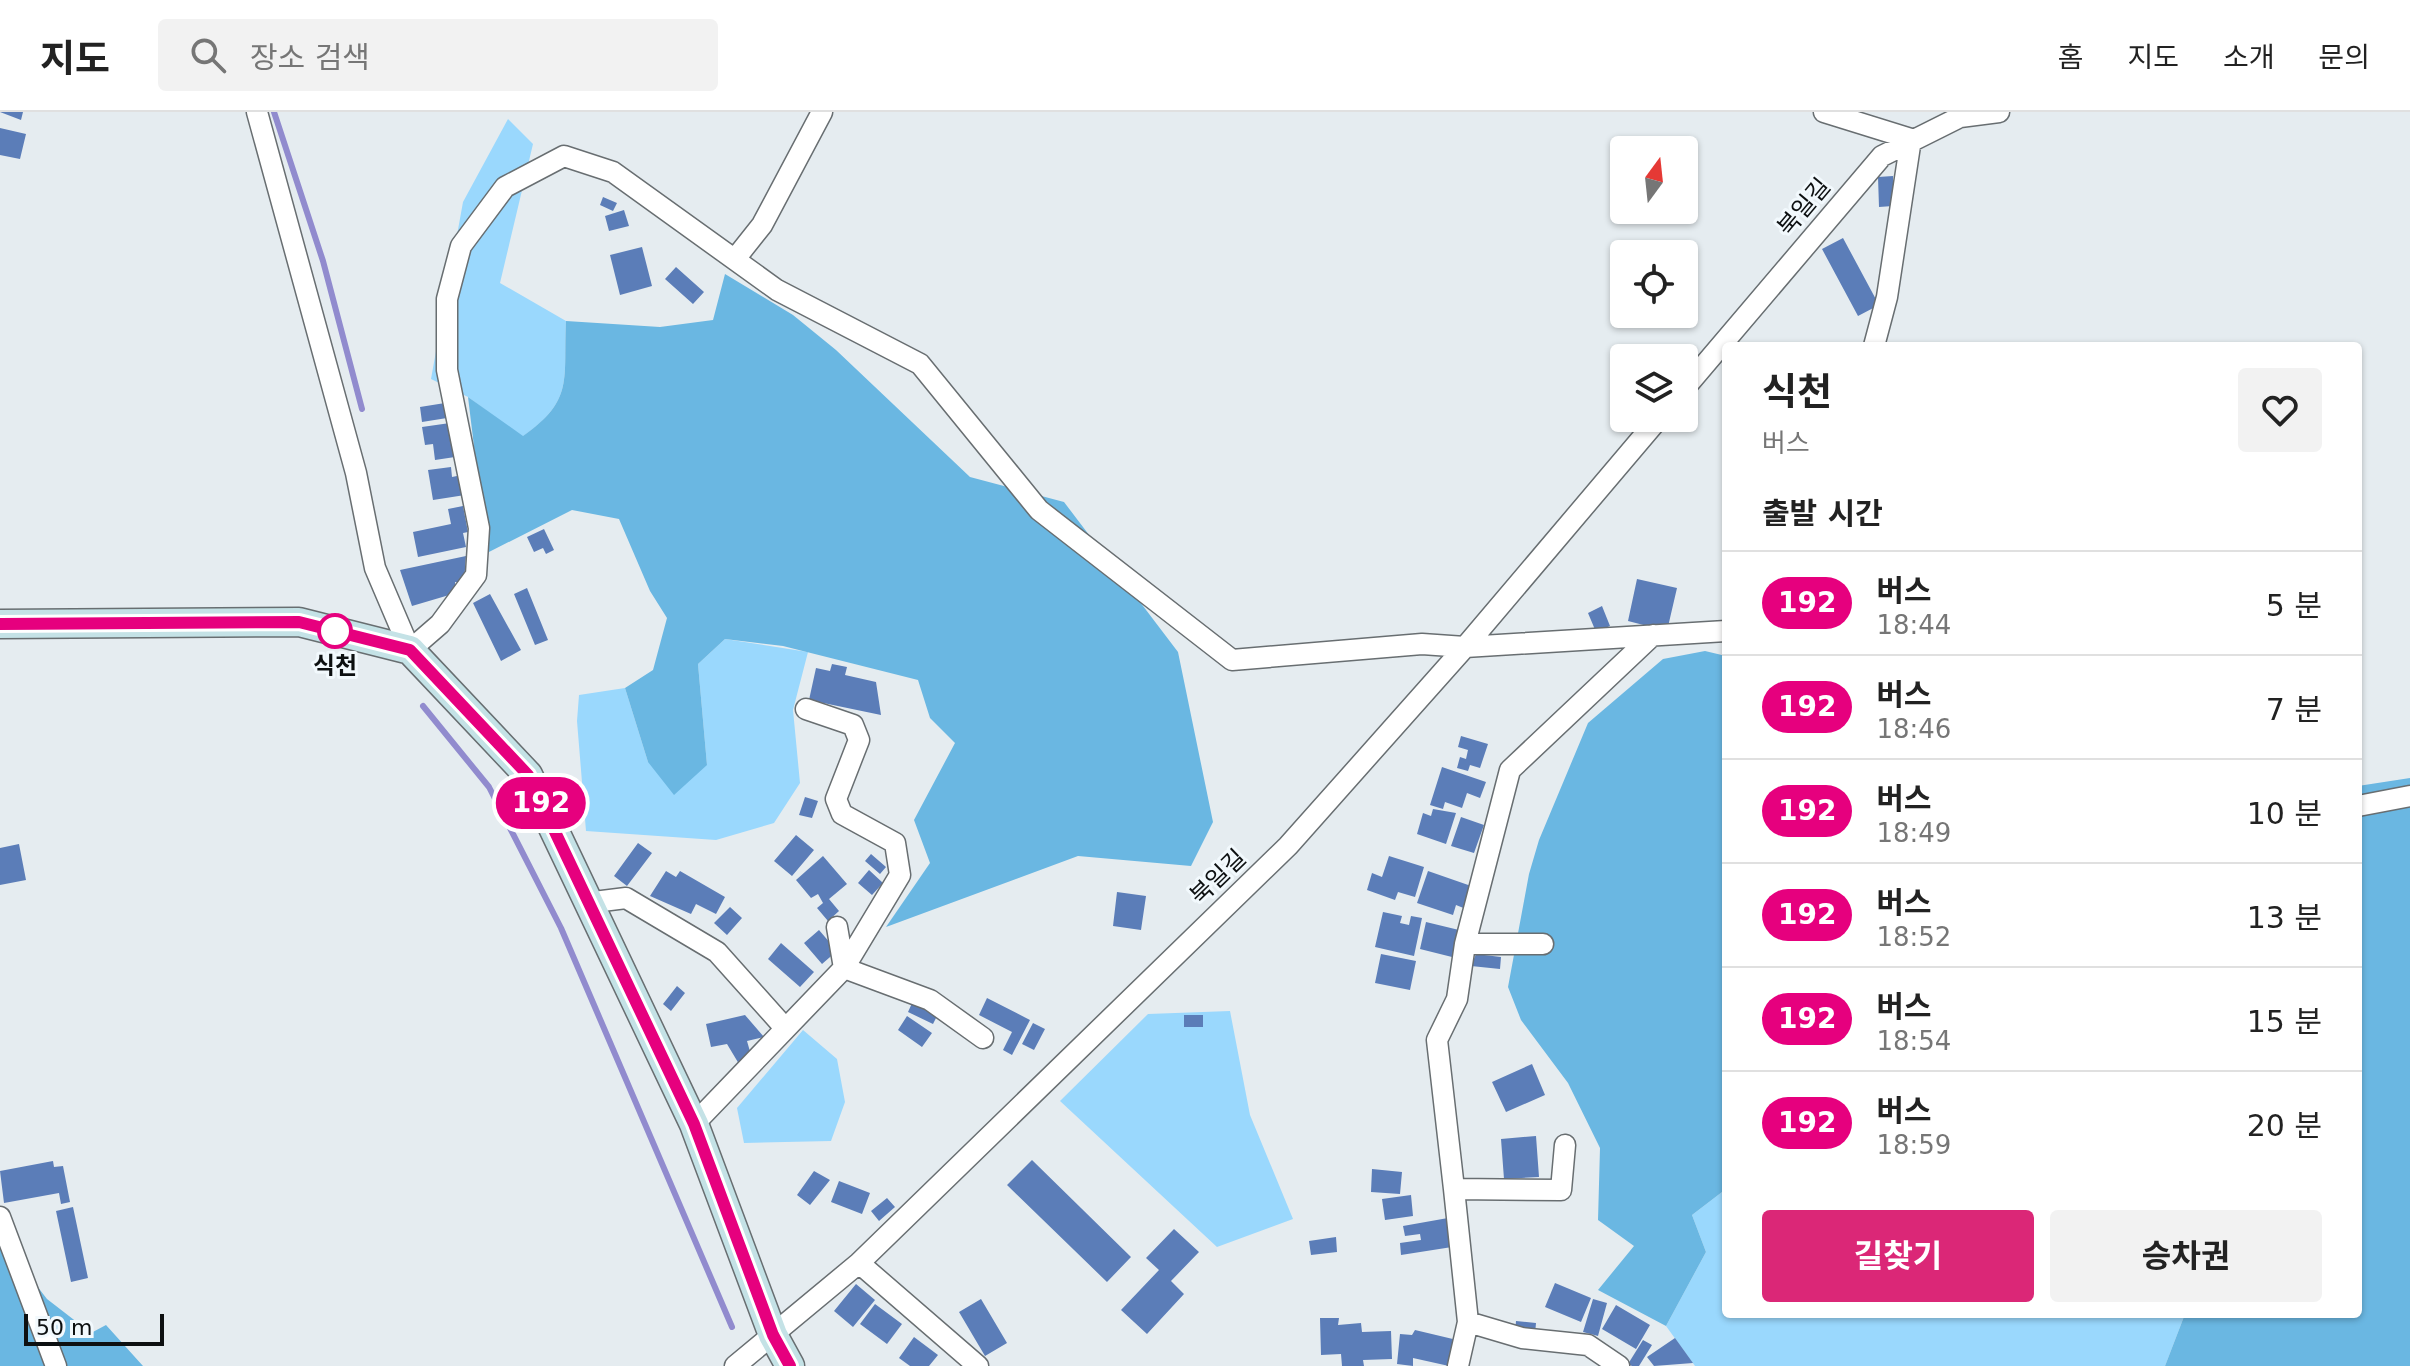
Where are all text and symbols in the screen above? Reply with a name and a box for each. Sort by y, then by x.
search box [158,19,718,91]
icon: search [186,33,230,77]
text: 지도 [40,37,110,81]
text: 장소 검색 [250,40,370,75]
text: 홈 [2058,41,2083,74]
text: 지도 [2127,41,2179,74]
text: 소개 [2223,41,2274,74]
text: 문의 [2318,41,2370,74]
north arrow [1610,136,1698,224]
map controls [1610,136,1698,432]
street label: 북일길 [1772,173,1836,241]
button: locate [1610,240,1698,328]
button: layers [1610,344,1698,432]
button: heart [2238,368,2322,452]
text: 식천 [1762,370,1832,414]
text: 버스 [1762,428,1810,458]
text: 출발 시간 [1762,496,1883,531]
text: 버스 [1876,573,1932,608]
text: 192 [1778,586,1836,619]
text: 5 분 [2266,588,2322,623]
text: 18:44 [1876,610,1951,640]
marker: 식천 [318,614,352,648]
place label: 식천 [313,652,357,680]
text: 버스 [1876,677,1932,712]
text: 192 [1778,690,1836,723]
text: 7 분 [2266,692,2322,727]
text: 18:46 [1876,714,1951,744]
line badge: 192 [495,777,587,829]
text: 버스 [1876,781,1932,816]
text: 192 [512,786,570,819]
text: 192 [1778,794,1836,827]
text: 10 분 [2247,796,2322,831]
text: 18:49 [1876,818,1951,848]
street label: 북일길 [1184,844,1252,910]
text: 버스 [1876,885,1932,920]
text: 192 [1778,898,1836,931]
text: 13 분 [2247,900,2322,935]
text: 18:52 [1876,922,1951,952]
text: 버스 [1876,989,1932,1024]
text: 192 [1778,1002,1836,1035]
text: 15 분 [2247,1004,2322,1039]
text: 18:54 [1876,1026,1951,1056]
text: 버스 [1876,1093,1932,1128]
text: 192 [1778,1106,1836,1139]
text: 20 분 [2247,1108,2322,1143]
text: 18:59 [1876,1130,1951,1160]
button: 길찾기 [1762,1210,2034,1302]
button: 승차권 [2050,1210,2322,1302]
scale bar [24,1310,164,1346]
text: 50 m [36,1315,92,1340]

